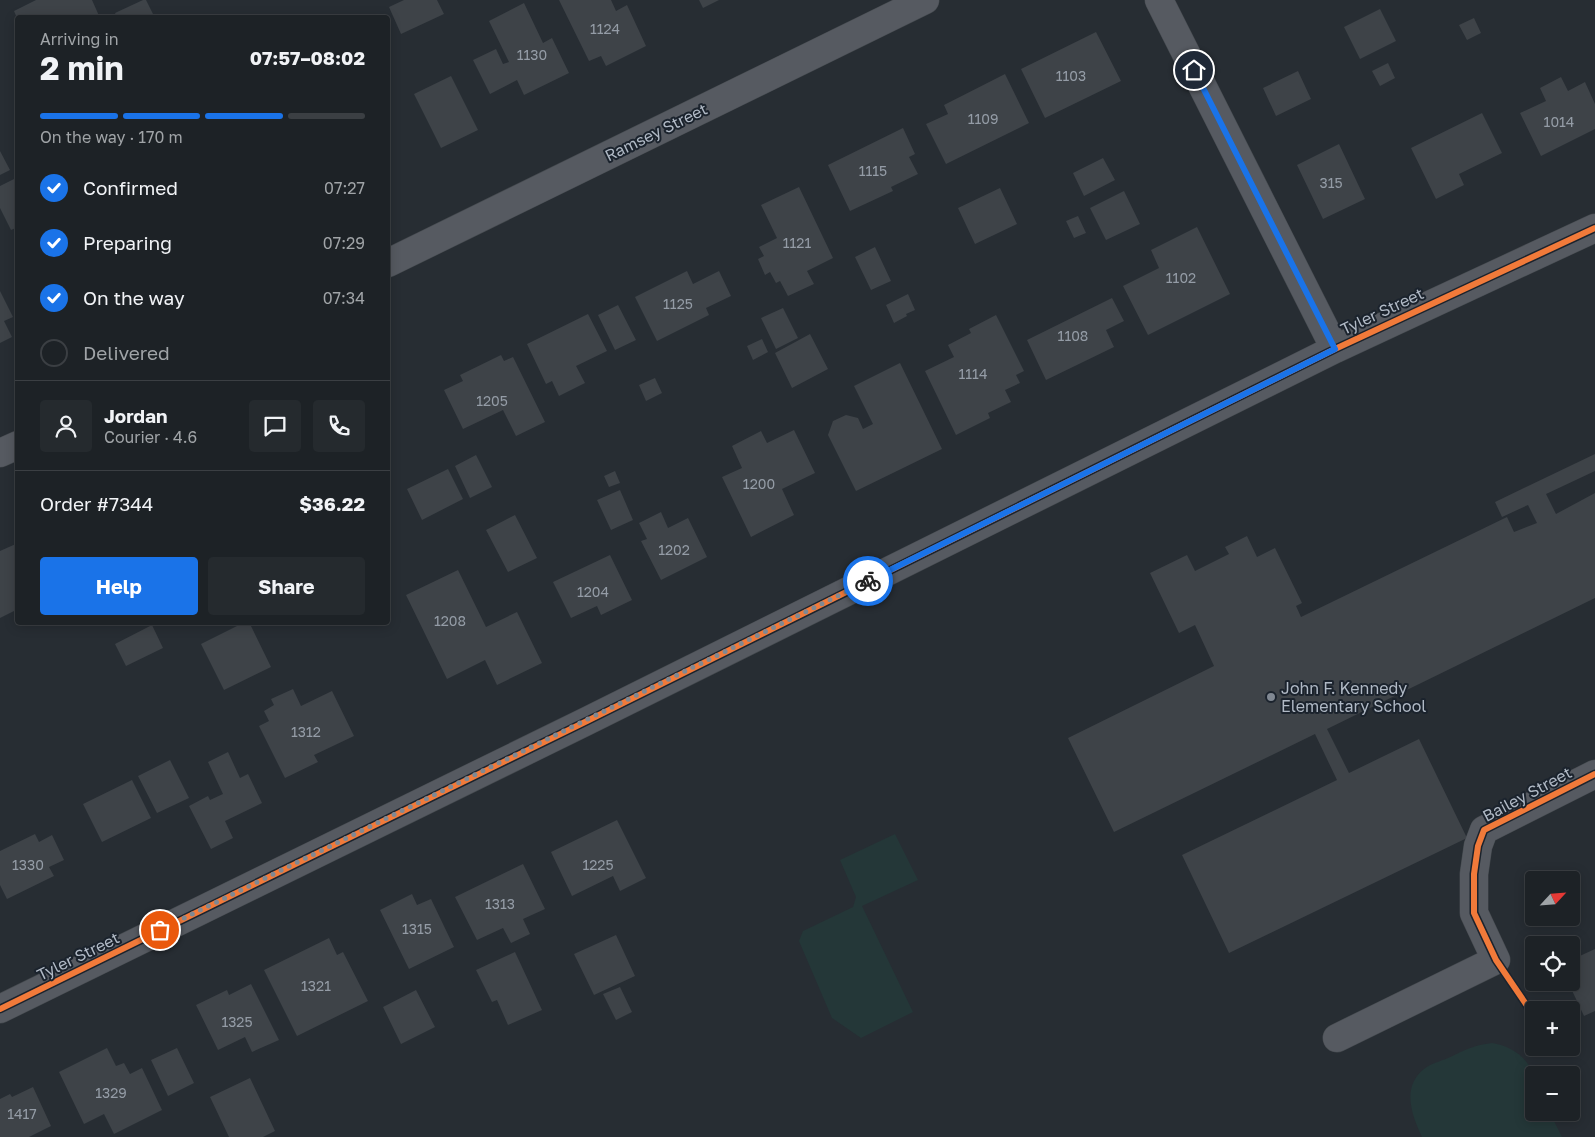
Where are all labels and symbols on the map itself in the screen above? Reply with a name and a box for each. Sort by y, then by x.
house number: 1124 [590,20,620,37]
house number: 1130 [517,46,547,63]
pin [1173,49,1215,91]
house number: 1103 [1056,67,1086,84]
street label: Ramsey Street [601,99,711,165]
house number: 1109 [968,110,998,127]
house number: 1014 [1544,113,1574,130]
house number: 1115 [859,162,887,179]
house number: 315 [1319,174,1343,191]
house number: 1121 [783,234,811,251]
house number: 1102 [1166,269,1196,286]
street label: Tyler Street [1337,283,1427,339]
house number: 1125 [663,295,693,312]
house number: 1108 [1058,327,1088,344]
house number: 1114 [959,365,987,382]
house number: 1205 [476,392,508,409]
house number: 1200 [743,475,775,492]
house number: 1202 [658,541,690,558]
courier [843,556,893,606]
house number: 1204 [577,583,609,600]
house number: 1208 [434,612,466,629]
place label: John F. Kennedy Elementary School [1281,678,1426,716]
marker: John F. Kennedy Elementary School [1265,691,1277,703]
house number: 1312 [291,723,321,740]
street label: Bailey Street [1479,762,1575,826]
house number: 1330 [12,856,44,873]
house number: 1225 [582,856,614,873]
north arrow [1525,871,1580,926]
house number: 1313 [485,895,515,912]
pin [139,909,181,951]
house number: 1315 [402,920,432,937]
street label: Tyler Street [33,927,123,985]
house number: 1321 [301,977,331,994]
house number: 1325 [221,1013,253,1030]
house number: 1329 [95,1084,127,1101]
house number: 1417 [7,1105,37,1122]

